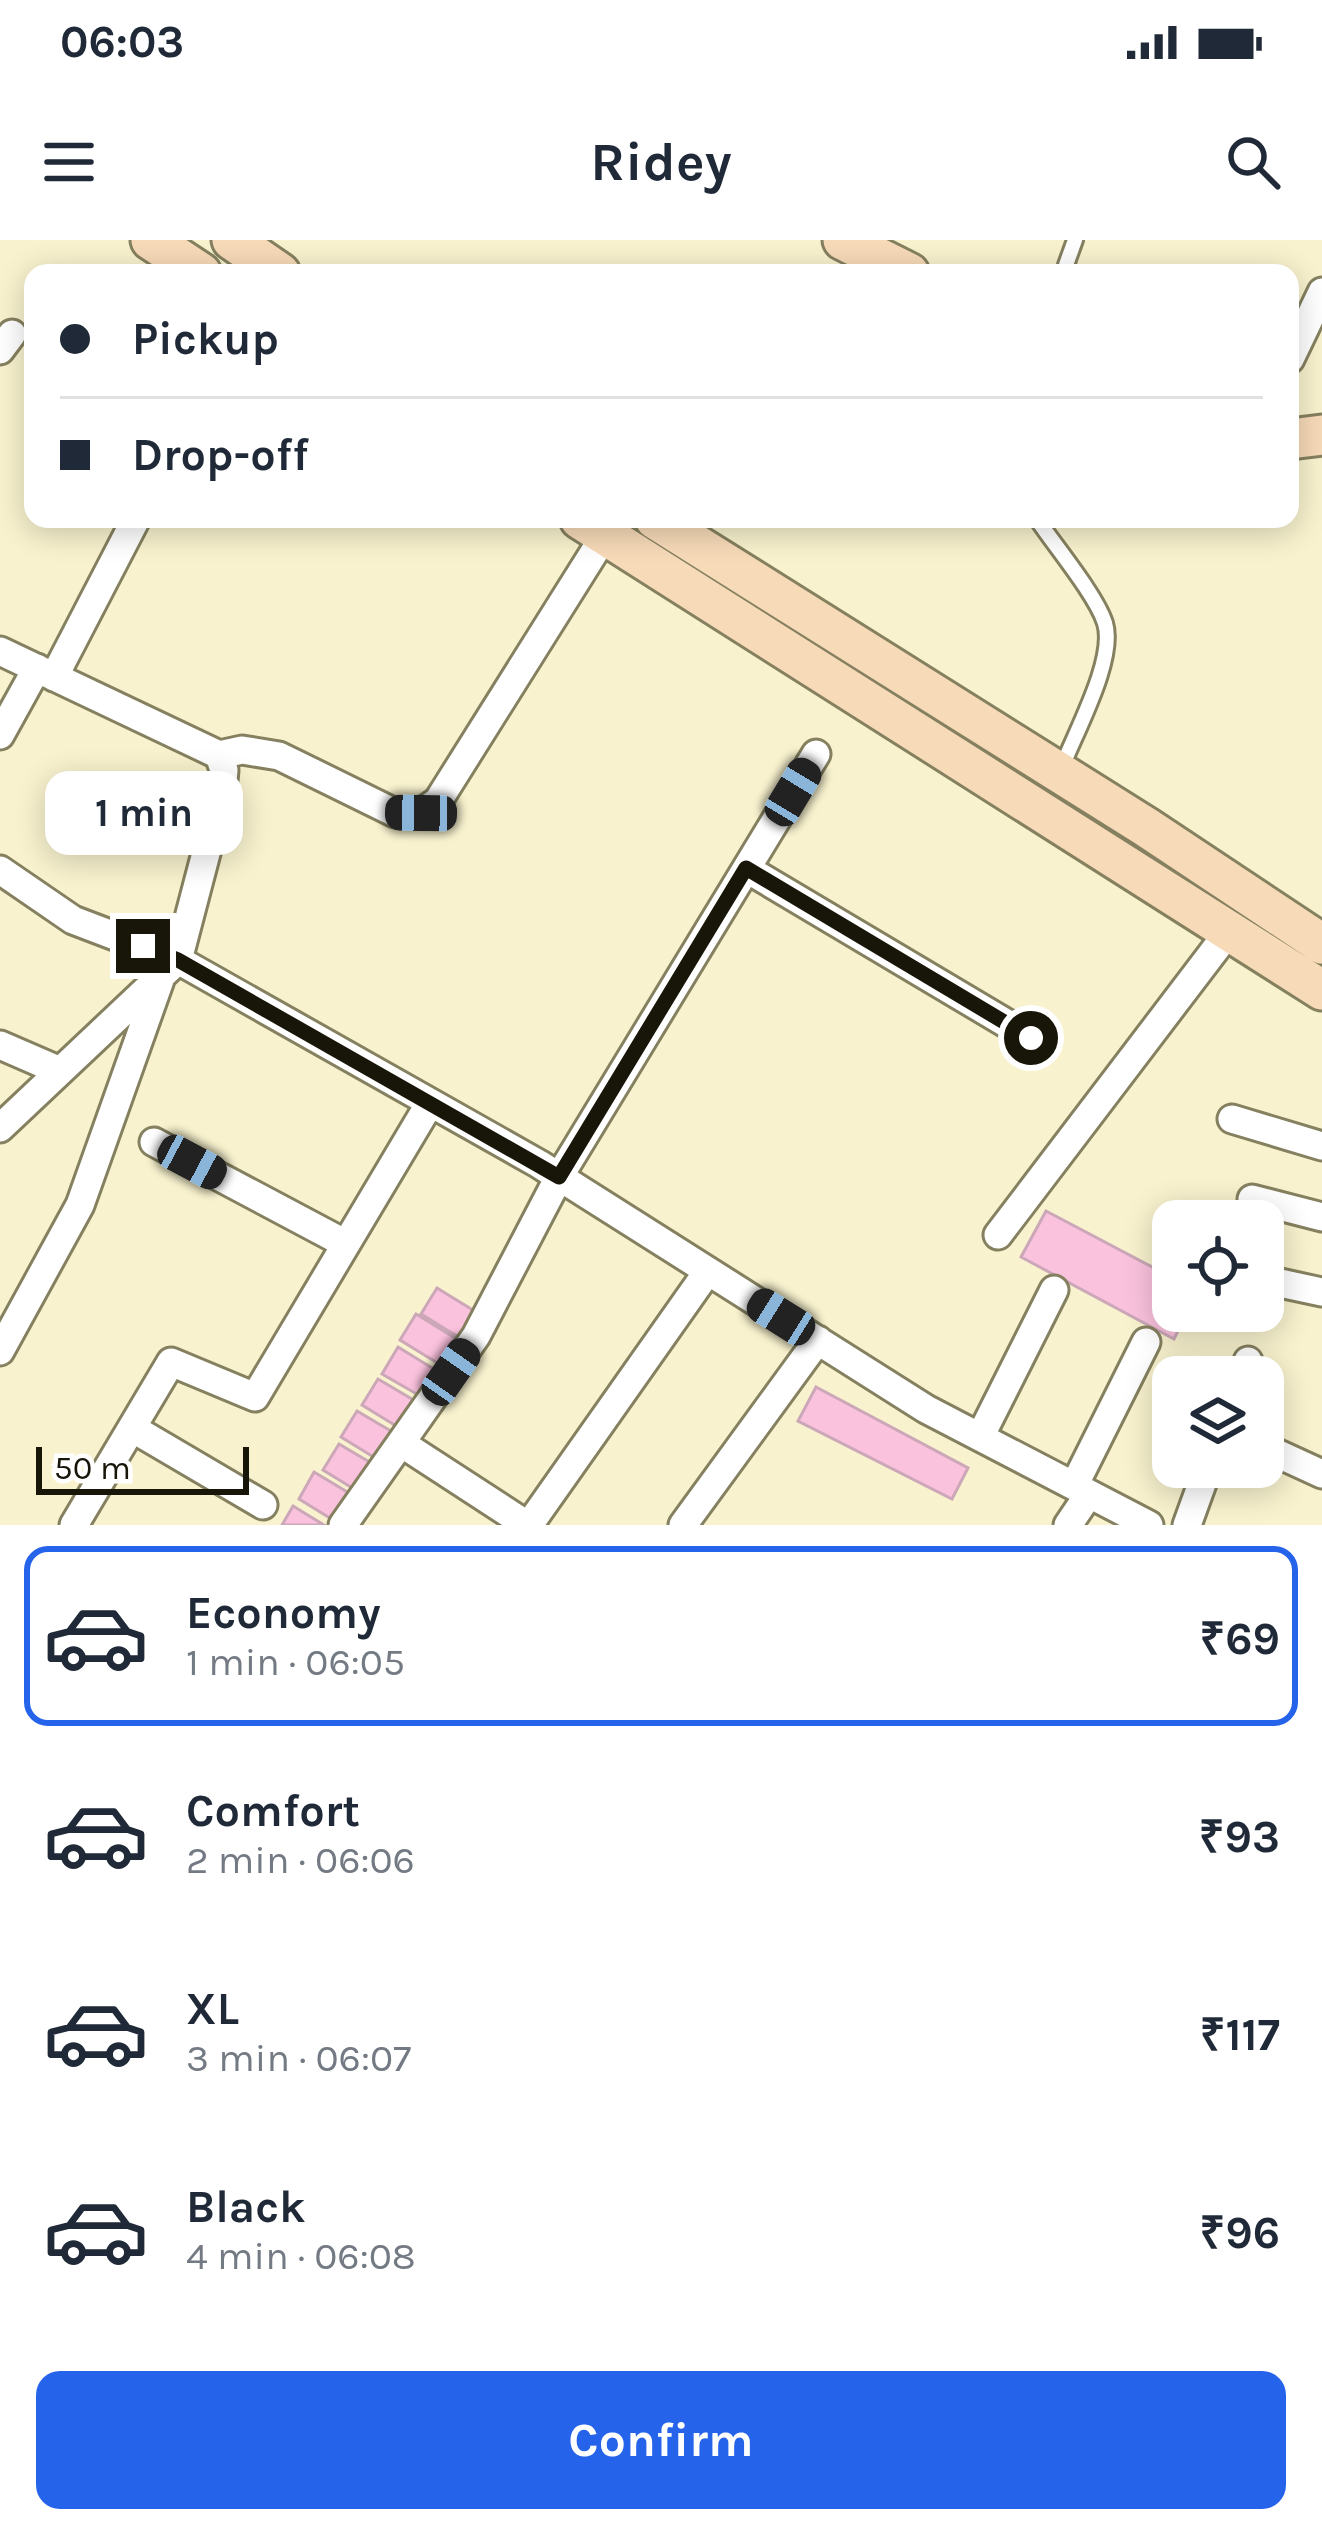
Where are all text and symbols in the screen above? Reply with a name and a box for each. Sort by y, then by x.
text: 06:03 [60,16,184,68]
icon: menu [36,129,102,195]
icon: search [1220,129,1286,195]
text: Ridey [590,130,732,194]
text: Pickup [132,313,279,365]
text: Drop-off [132,429,309,481]
car [759,752,827,832]
callout: 1 min [44,772,242,856]
text: 1 min [95,790,193,836]
car [385,794,457,832]
route end [116,919,170,973]
route start [1004,1011,1058,1065]
car [152,1129,232,1195]
map controls [1152,1200,1284,1488]
button: locate [1152,1200,1284,1332]
car [741,1283,821,1351]
car [416,1332,486,1412]
button: layers [1152,1356,1284,1488]
scale bar [36,1441,249,1494]
text: 50 m [54,1449,131,1487]
icon: car [42,1582,150,1690]
text: Economy [186,1587,381,1639]
text: ₹69 [1199,1613,1280,1665]
text: 1 min · 06:05 [186,1639,405,1685]
icon: car [42,1780,150,1888]
text: Comfort [186,1785,360,1837]
text: ₹93 [1199,1811,1280,1863]
text: 2 min · 06:06 [186,1837,415,1883]
icon: car [42,1978,150,2086]
text: XL [186,1983,239,2035]
text: ₹117 [1200,2009,1280,2061]
text: 3 min · 06:07 [186,2035,411,2081]
icon: car [42,2176,150,2284]
text: Black [186,2181,306,2233]
text: ₹96 [1199,2207,1280,2259]
text: 4 min · 06:08 [186,2233,416,2279]
button: Confirm [36,2371,1286,2509]

